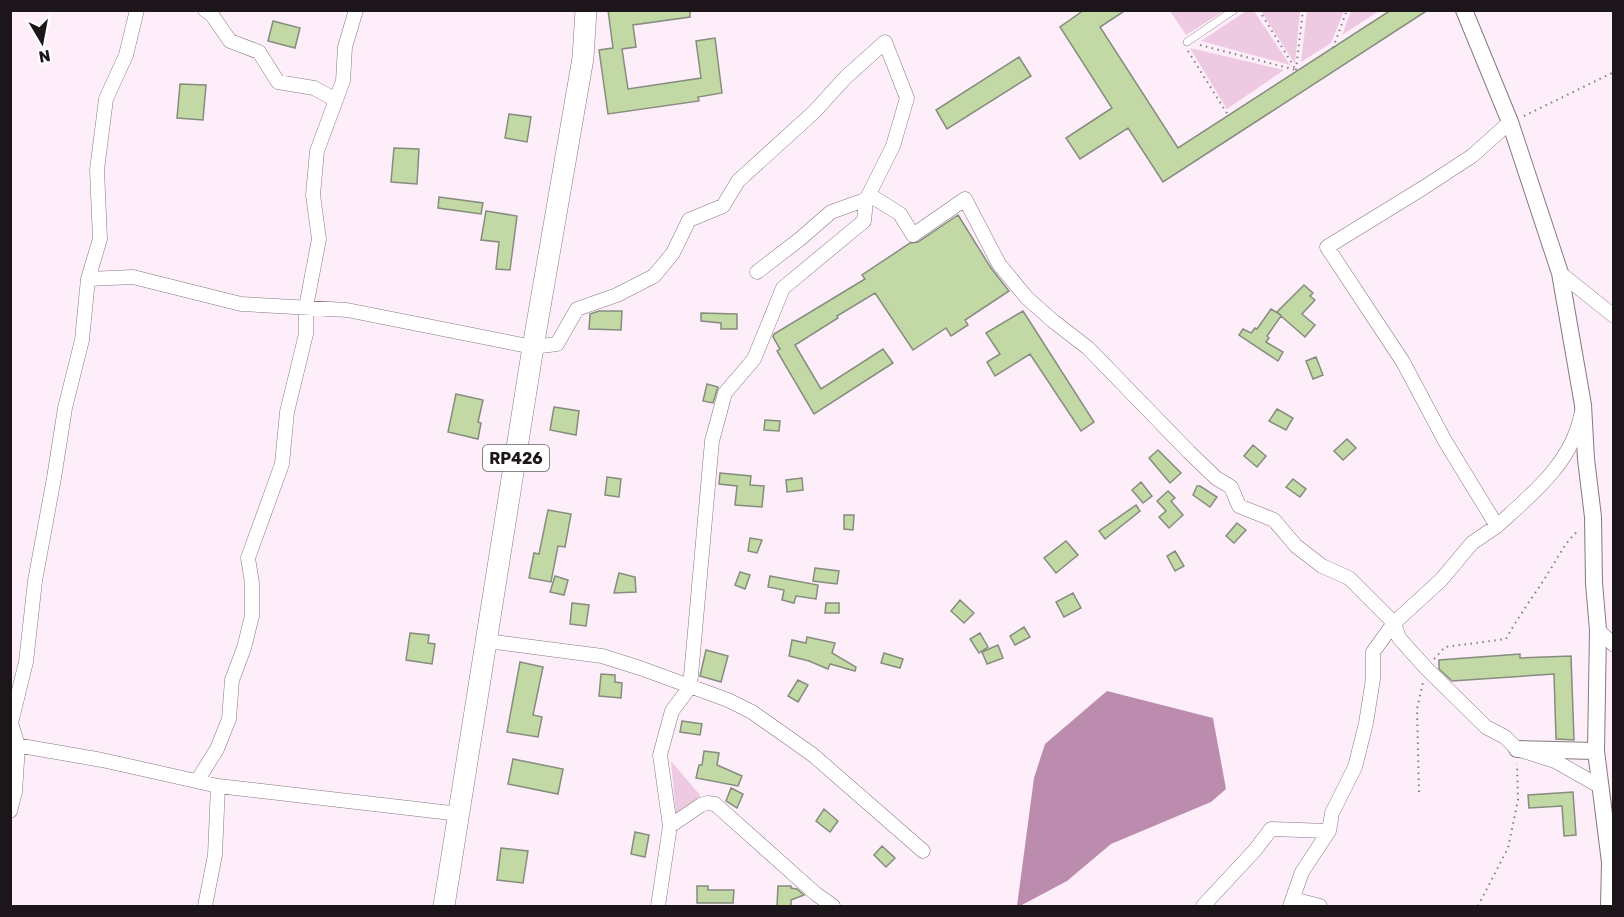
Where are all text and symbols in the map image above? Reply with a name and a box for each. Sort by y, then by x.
north arrow [12,12,72,72]
text: N [37,46,52,67]
road number: RP426 [483,445,549,471]

